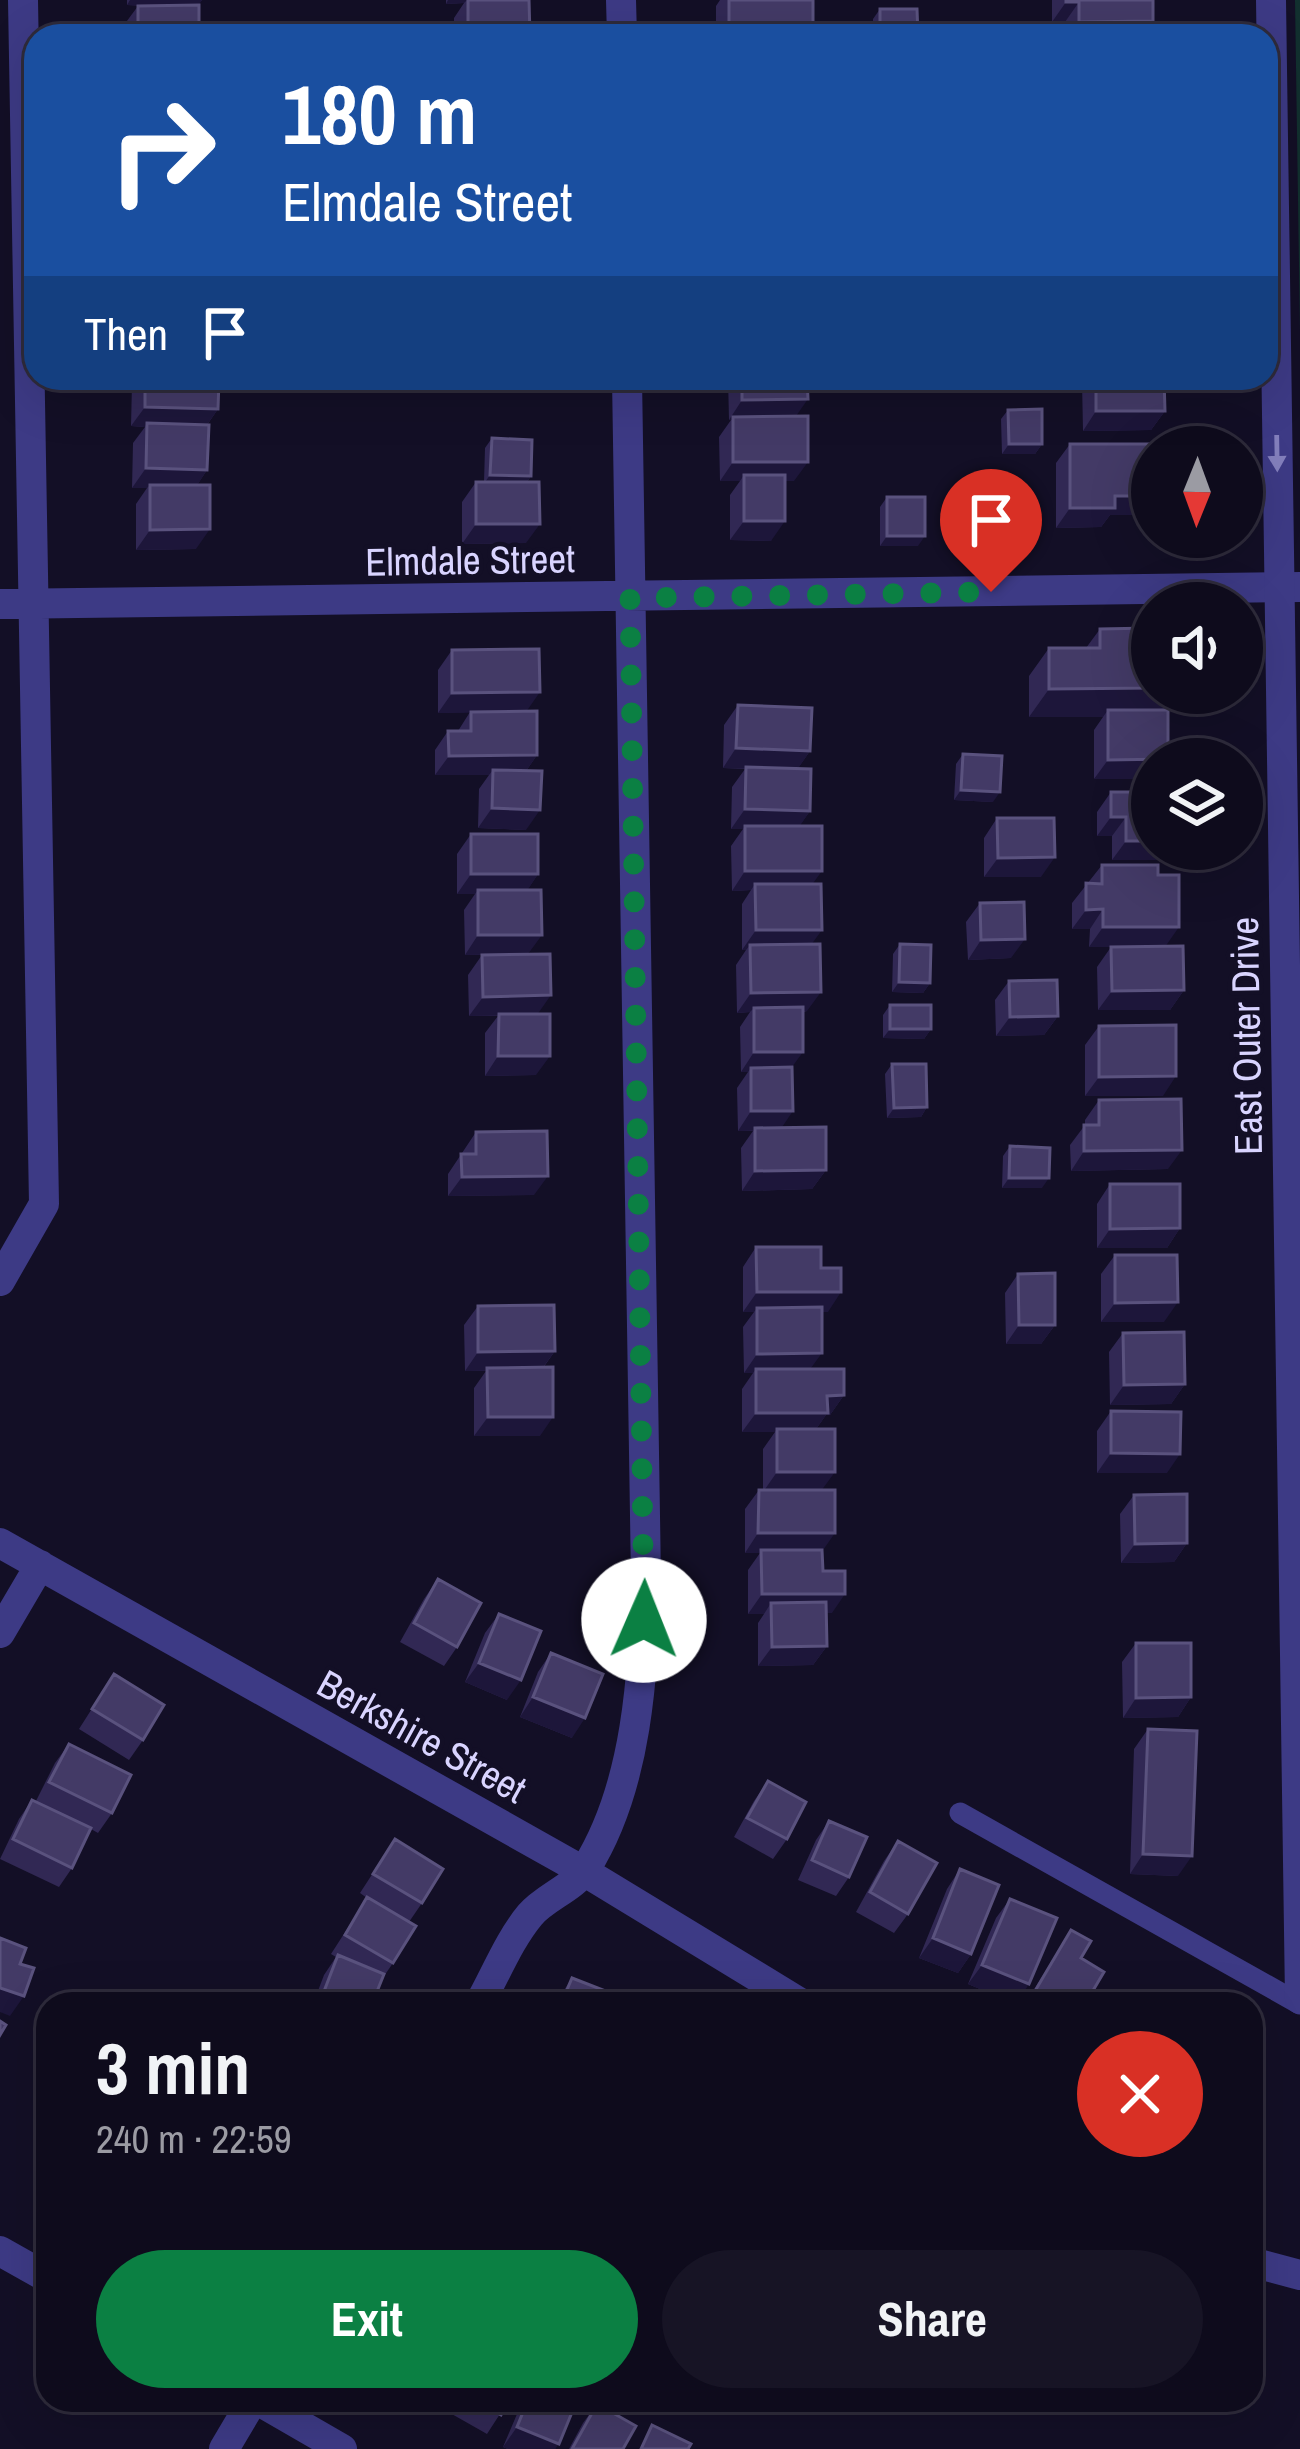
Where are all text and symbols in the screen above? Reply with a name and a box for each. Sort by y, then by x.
text: 180 m [282,57,477,170]
icon: right [84,72,240,228]
text: Elmdale Street [282,165,572,238]
icon: arrive [192,300,258,366]
text: Then [84,303,168,364]
north arrow [1131,426,1263,558]
map controls [1131,426,1263,870]
one-way arrow [1267,435,1287,473]
pin [940,469,1042,592]
icon: arrive [958,487,1024,553]
street label: Elmdale Street [365,532,575,588]
button: sound [1131,582,1263,714]
button: layers [1131,738,1263,870]
street label: East Outer Drive [1218,916,1274,1156]
position arrow [581,1557,707,1683]
street label: Berkshire Street [308,1657,536,1815]
text: 3 min [96,2019,250,2116]
button: close [1077,2031,1203,2157]
text: 240 m · 22:59 [96,2113,292,2165]
button: Exit [96,2250,638,2388]
button: Share [662,2250,1203,2388]

